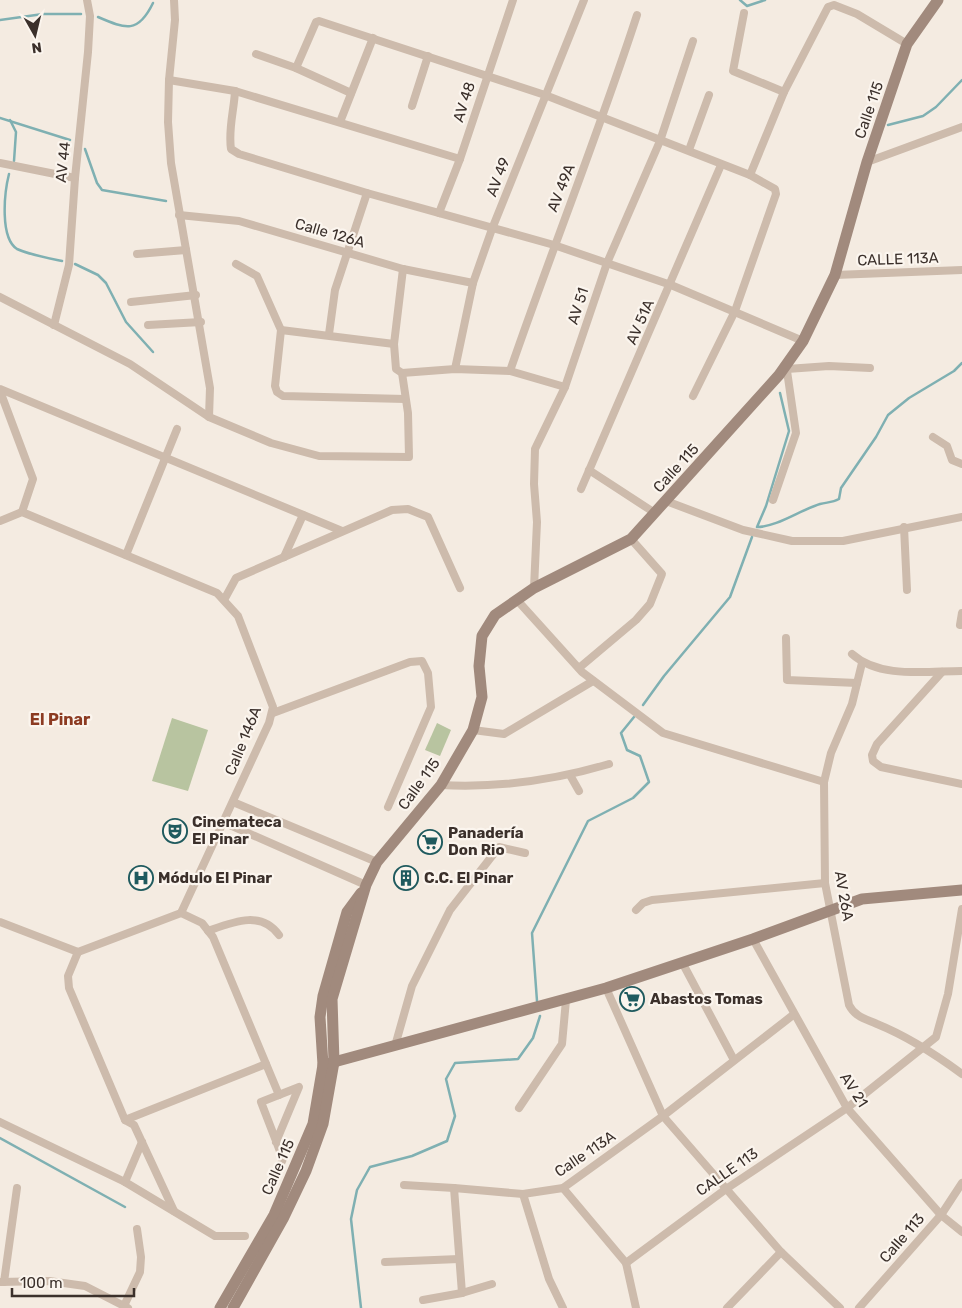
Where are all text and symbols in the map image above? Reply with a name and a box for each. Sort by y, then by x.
north arrow [10,10,60,60]
text: N [31,38,43,56]
street label: Calle 115 [851,79,887,141]
street label: AV 48 [449,80,479,124]
street label: AV 44 [52,141,74,183]
street label: AV 49 [482,155,514,199]
street label: AV 49A [543,161,579,215]
street label: Calle 126A [293,214,367,252]
street label: CALLE 113A [857,249,939,269]
street label: AV 51 [564,285,592,327]
street label: AV 51A [622,297,658,347]
street label: Calle 115 [649,440,703,496]
street label: Calle 146A [221,704,265,778]
district label: El Pinar [30,710,91,729]
street label: Calle 115 [394,755,444,813]
place label: Cinemateca El Pinar [192,813,282,848]
theatre icon: Cinemateca El Pinar [162,818,188,844]
place label: Panadería Don Rio [448,824,524,859]
supermarket icon: Panadería Don Rio [417,829,443,855]
hospital icon: Módulo El Pinar [128,865,154,891]
building icon: C.C. El Pinar [393,865,419,891]
place label: Módulo El Pinar [158,869,272,887]
place label: C.C. El Pinar [424,869,513,887]
street label: AV 26A [831,870,857,922]
supermarket icon: Abastos Tomas [619,986,645,1012]
place label: Abastos Tomas [650,990,763,1008]
street label: AV 21 [836,1069,872,1111]
street label: Calle 113A [551,1127,619,1181]
street label: Calle 115 [258,1136,298,1198]
street label: CALLE 113 [693,1144,761,1200]
street label: Calle 113 [876,1210,928,1266]
scale bar [12,1266,135,1298]
text: 100 m [20,1274,62,1292]

